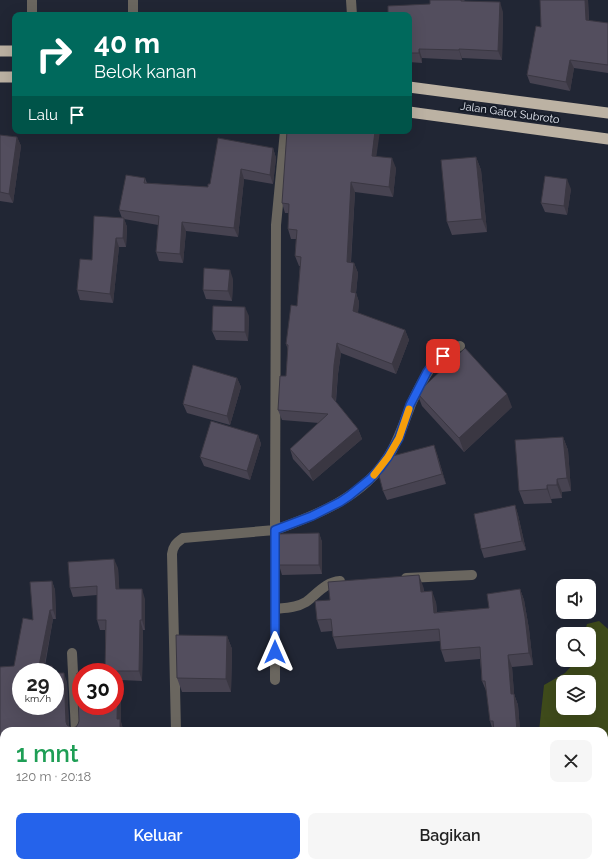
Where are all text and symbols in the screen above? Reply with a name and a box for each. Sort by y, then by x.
text: 40 m [94,27,160,60]
icon: right [28,28,80,80]
text: Belok kanan [94,61,196,82]
street label: Jalan Gatot Subroto [460,100,561,126]
icon: arrive [66,104,88,126]
text: Lalu [28,106,58,124]
pin [426,339,460,373]
icon: arrive [432,345,454,367]
map controls [556,579,596,715]
button: sound [556,579,596,619]
button: search [556,627,596,667]
position arrow [254,631,296,673]
speed limit sign: 30 [72,663,124,715]
text: 29 [26,672,50,696]
button: layers [556,675,596,715]
text: km/h [25,693,51,704]
text: 1 mnt [16,739,79,768]
button: close [550,740,592,782]
text: 120 m · 20:18 [16,769,91,784]
button: Keluar [16,813,300,859]
button: Bagikan [308,813,592,859]

